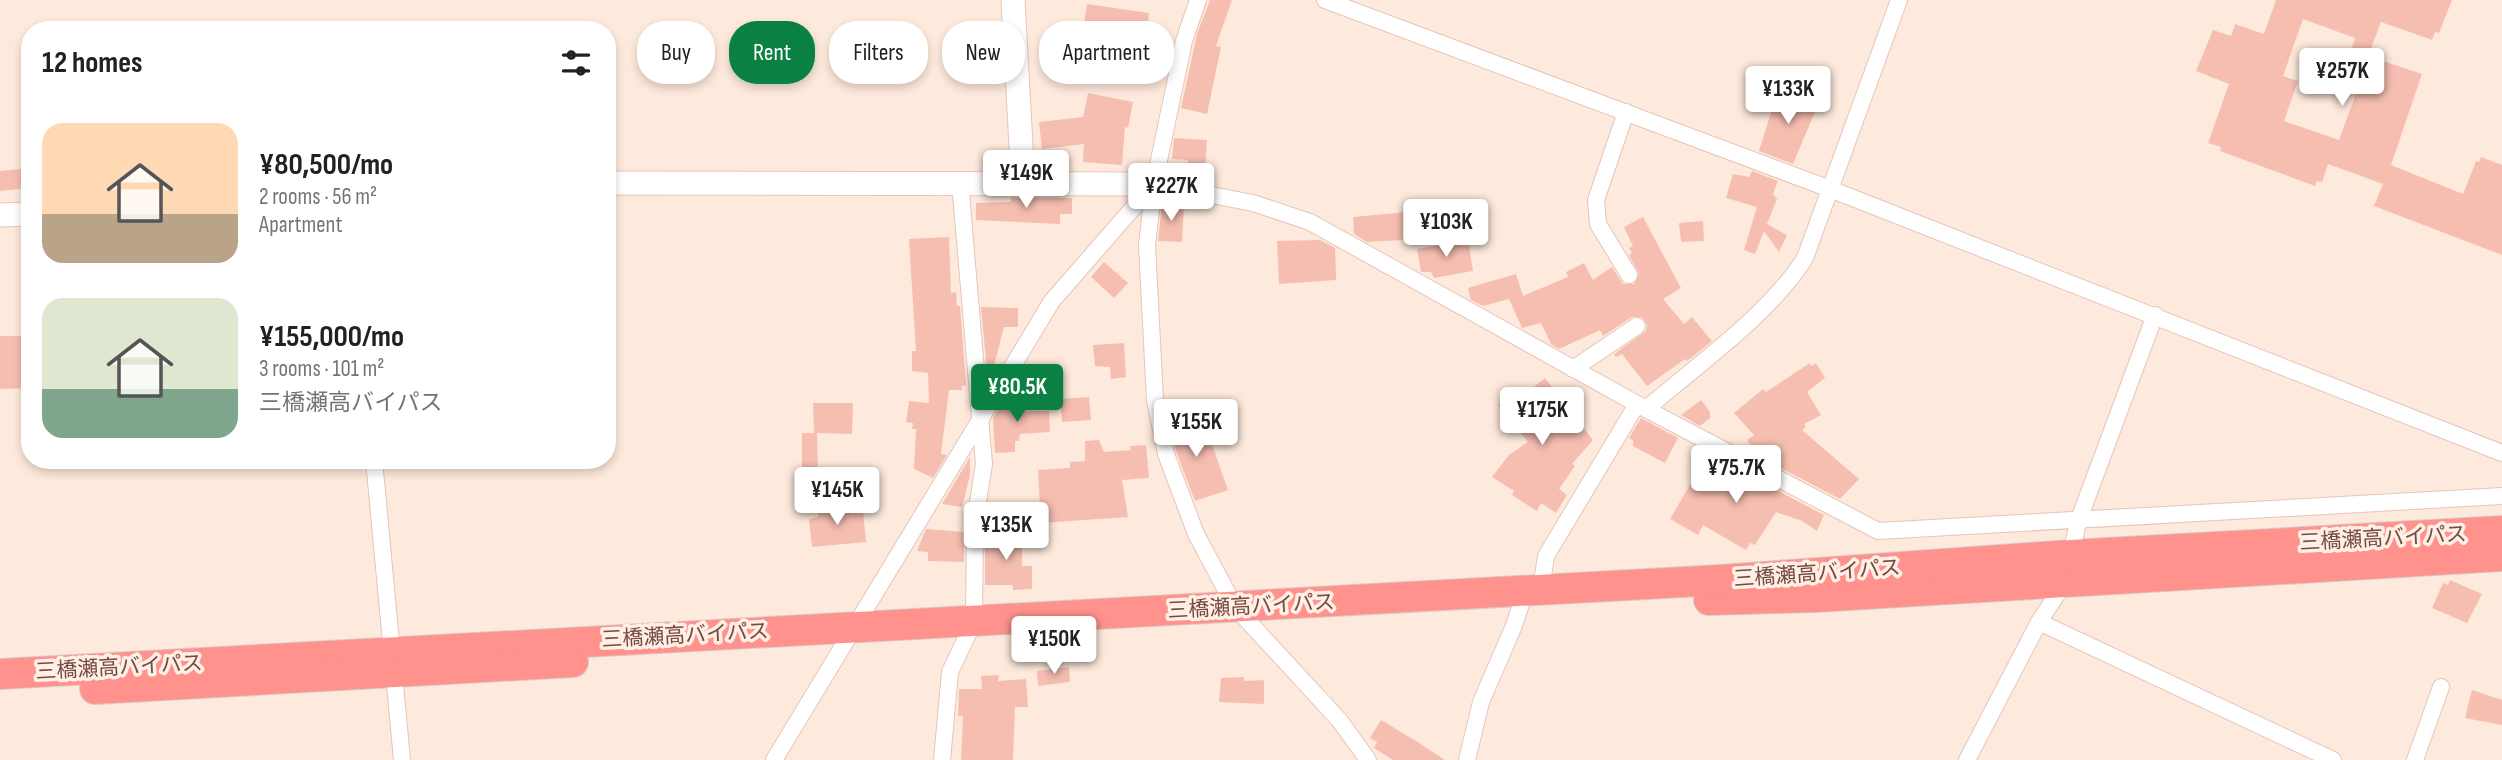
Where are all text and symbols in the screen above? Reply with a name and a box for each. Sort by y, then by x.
chip: Buy [637,21,715,84]
chip: Rent [729,21,815,84]
chip: Filters [829,21,928,84]
chip: New [942,21,1025,84]
chip: Apartment [1039,21,1174,84]
icon: filters [557,44,595,82]
text: 12 homes [42,45,143,81]
pin: ¥257K [2293,48,2391,108]
text: ¥257K [2315,57,2369,85]
pin: ¥133K [1739,66,1837,126]
text: ¥133K [1762,75,1814,103]
text: ¥80,500/mo [259,147,393,183]
pin: ¥149K [977,150,1075,210]
icon: home [98,151,182,235]
text: ¥149K [999,159,1053,187]
pin: ¥227K [1122,164,1220,223]
text: ¥227K [1144,172,1198,200]
text: 2 rooms · 56 m² [259,183,377,211]
pin: ¥103K [1397,200,1495,259]
text: ¥103K [1419,208,1473,236]
text: Apartment [259,211,343,239]
text: ¥155,000/mo [259,319,404,355]
icon: home [98,326,182,410]
text: 3 rooms · 101 m² [259,355,384,383]
pin: ¥80.5K [960,364,1074,424]
text: ¥80.5K [987,373,1047,401]
pin: ¥175K [1493,388,1591,447]
text: 三橋瀬高バイパス [259,389,443,417]
text: ¥175K [1516,396,1568,424]
pin: ¥155K [1147,400,1245,459]
text: ¥155K [1170,408,1222,436]
pin: ¥75.7K [1679,446,1793,505]
text: ¥75.7K [1707,454,1765,482]
pin: ¥145K [788,468,886,527]
text: ¥145K [810,476,864,504]
pin: ¥135K [957,503,1055,562]
text: ¥135K [980,511,1032,539]
street label: 三橋瀬高バイパス [2299,522,2467,555]
street label: 三橋瀬高バイパス [1733,555,1901,592]
street label: 三橋瀬高バイパス [1167,590,1335,623]
pin: ¥150K [1005,616,1103,676]
street label: 三橋瀬高バイパス [601,619,769,652]
text: ¥150K [1027,625,1081,653]
street label: 三橋瀬高バイパス [35,651,203,684]

